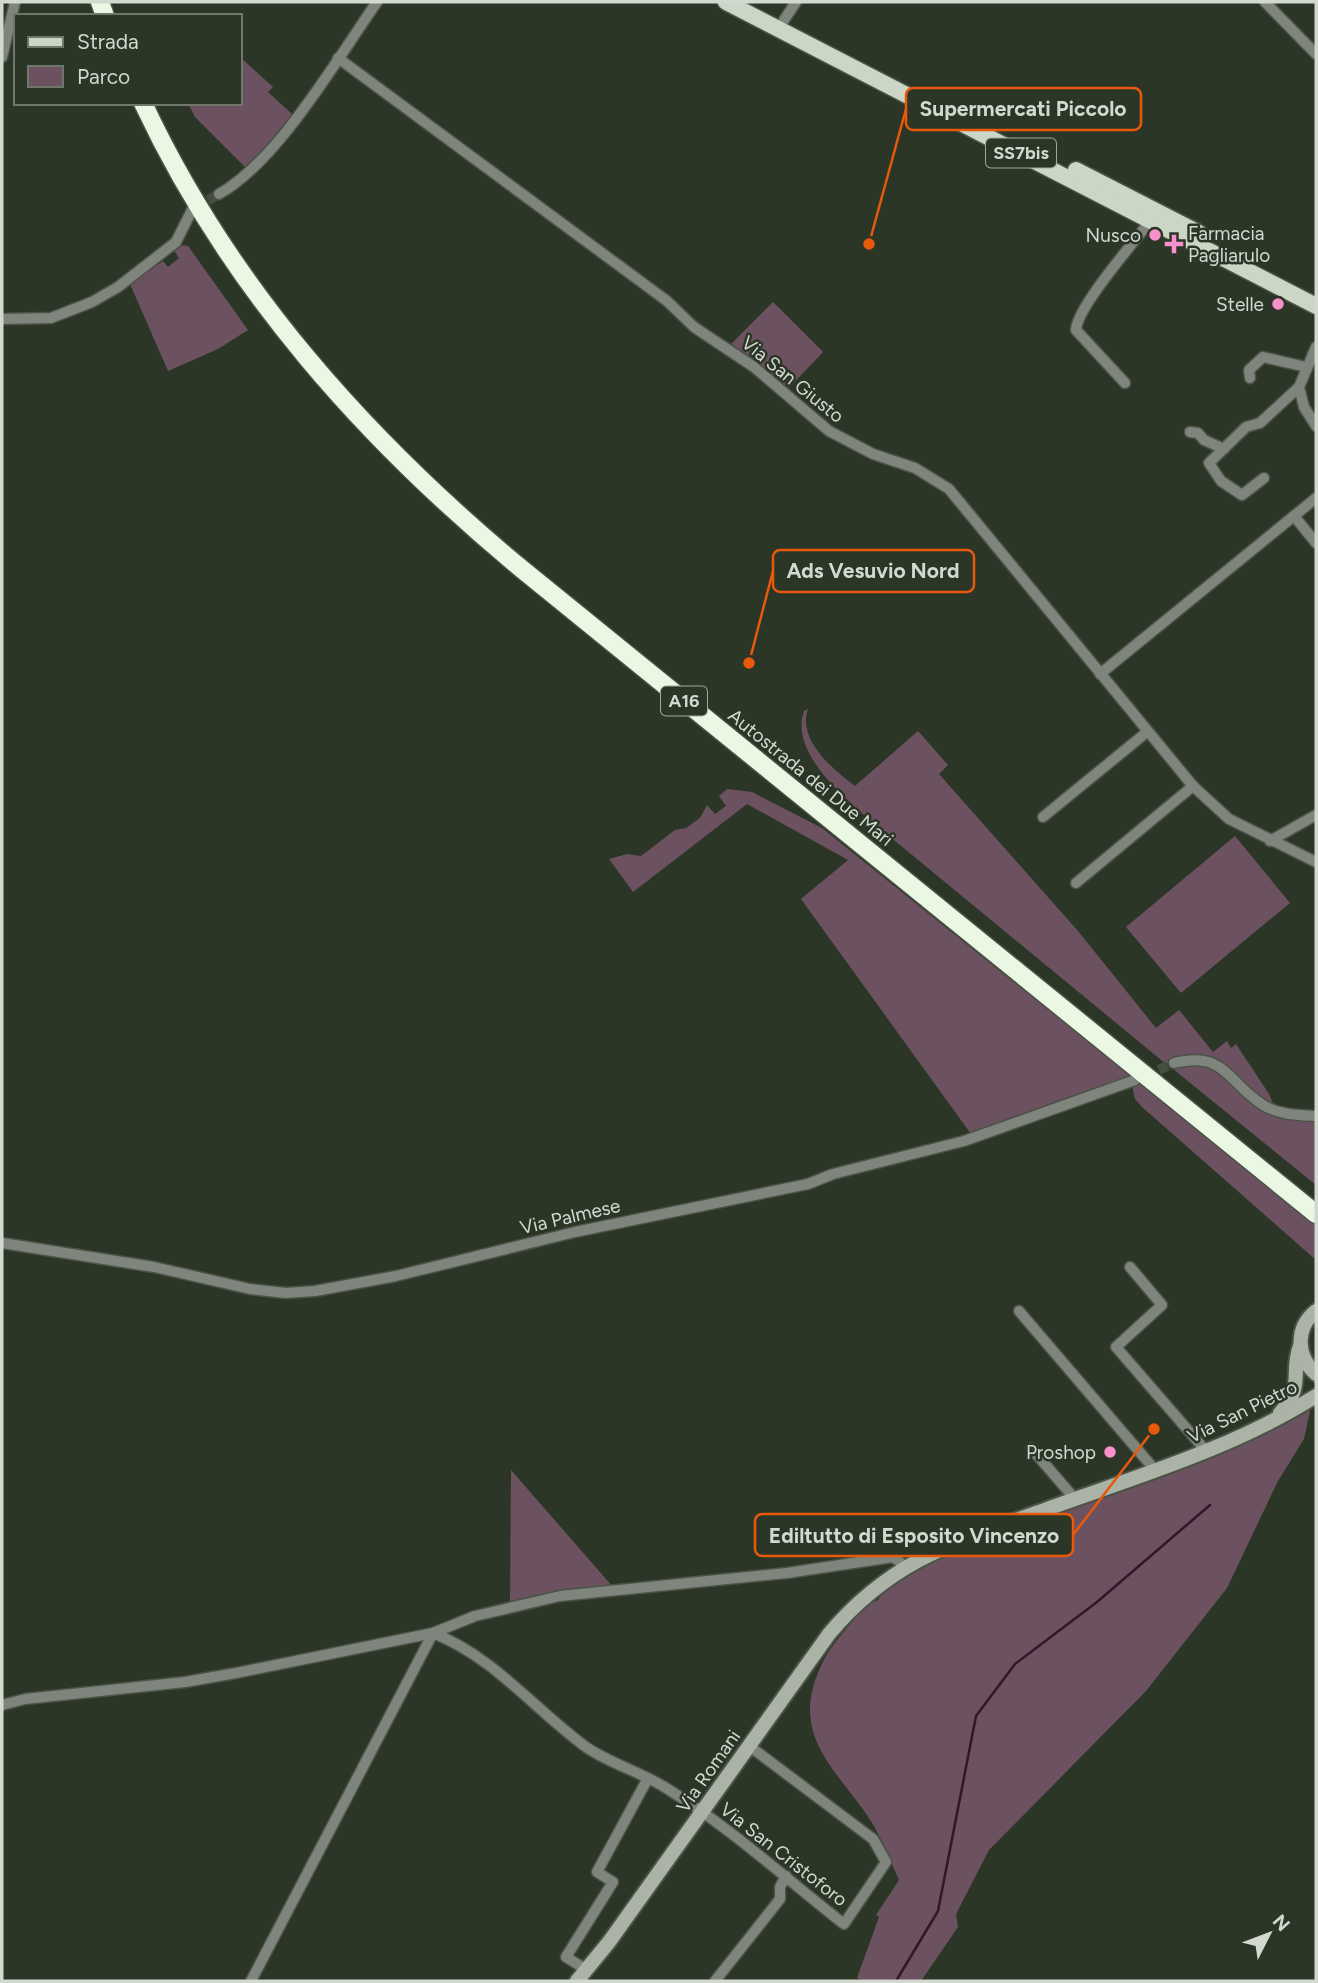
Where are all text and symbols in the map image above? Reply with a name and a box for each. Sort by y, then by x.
legend [14,14,242,105]
text: Strada [77,29,139,54]
text: Parco [77,64,130,89]
callout: Supermercati Piccolo [906,88,1141,130]
text: Supermercati Piccolo [919,96,1127,121]
road number: SS7bis [986,138,1056,168]
place label: Farmacia Pagliarulo [1188,222,1270,267]
place label: Nusco [1086,224,1141,247]
marker: Nusco [1147,227,1163,243]
marker: Farmacia Pagliarulo [1166,236,1182,252]
place label: Stelle [1216,293,1264,316]
marker: Stelle [1270,296,1286,312]
street label: Via San Giusto [737,331,849,428]
callout: Ads Vesuvio Nord [773,550,974,592]
text: Ads Vesuvio Nord [787,558,959,583]
road number: A16 [661,686,707,716]
street label: Autostrada dei Due Mari [724,704,898,851]
street label: Via Palmese [518,1194,623,1239]
street label: Via San Pietro [1184,1375,1301,1448]
place label: Proshop [1026,1441,1096,1464]
marker: Proshop [1102,1444,1118,1460]
callout: Ediltutto di Esposito Vincenzo [755,1514,1073,1556]
text: Ediltutto di Esposito Vincenzo [769,1523,1059,1548]
street label: Via Romani [672,1725,745,1817]
street label: Via San Cristoforo [715,1797,852,1911]
north arrow [1234,1899,1304,1969]
text: N [1268,1910,1295,1936]

